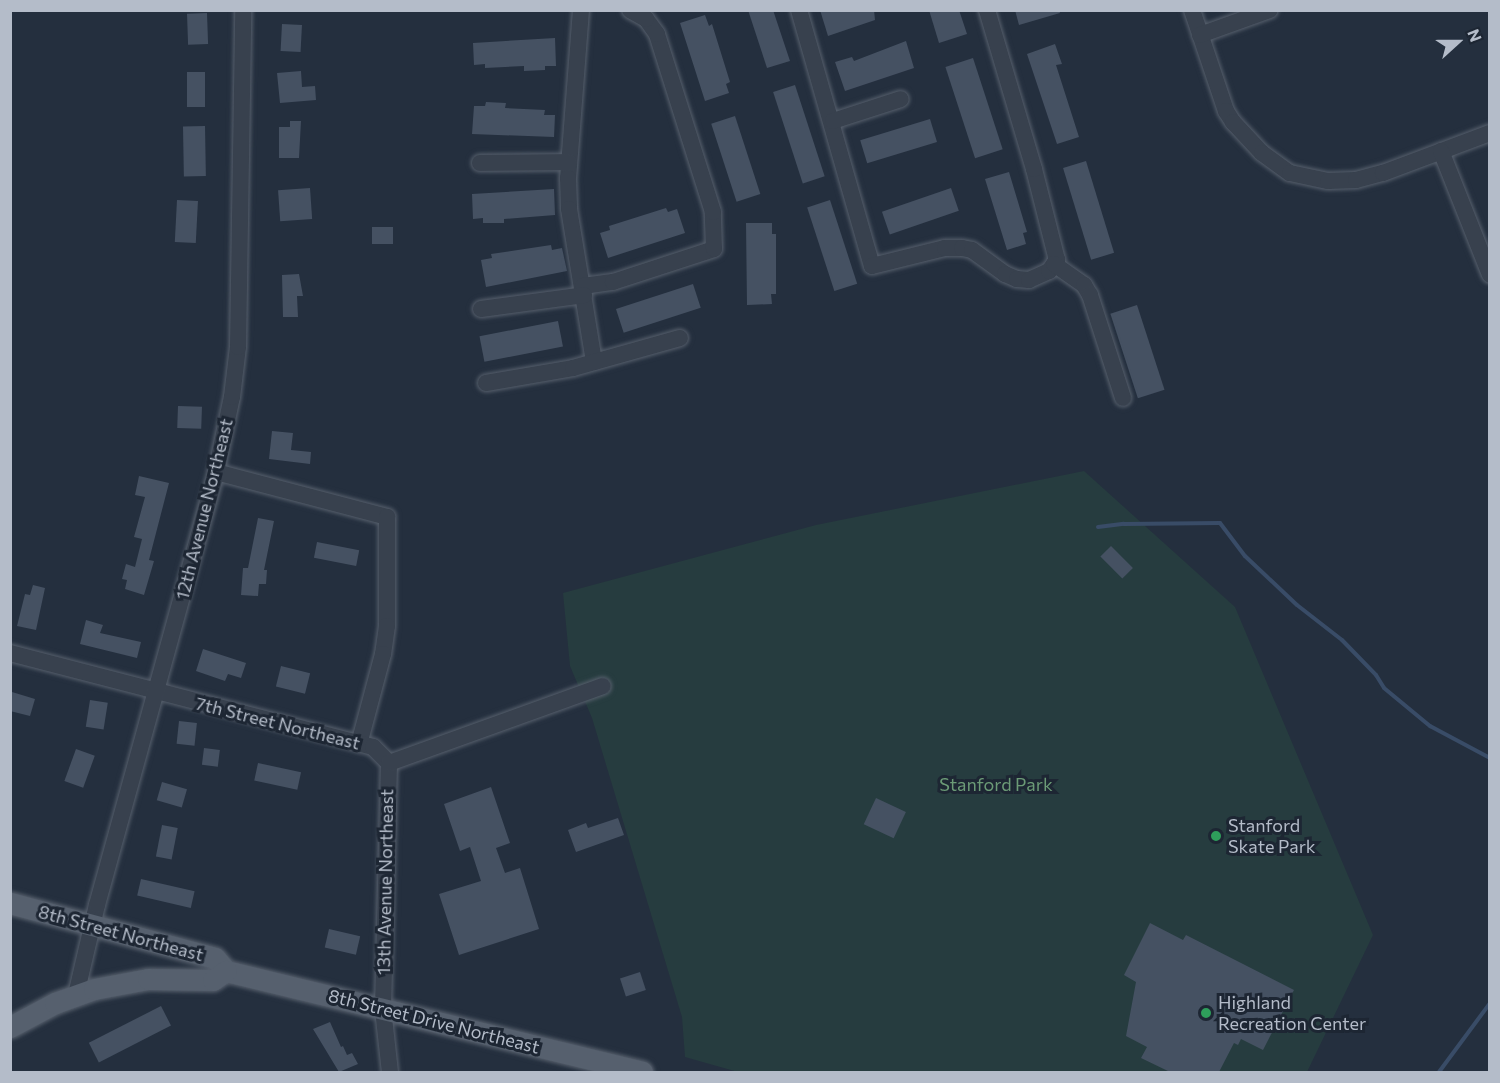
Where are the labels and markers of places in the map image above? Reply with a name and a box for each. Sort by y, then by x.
place label: Stanford Skate Park [1228,815,1316,858]
marker: Stanford Skate Park [1209,829,1223,843]
place label: Highland Recreation Center [1218,992,1366,1034]
marker: Highland Recreation Center [1199,1006,1213,1020]

